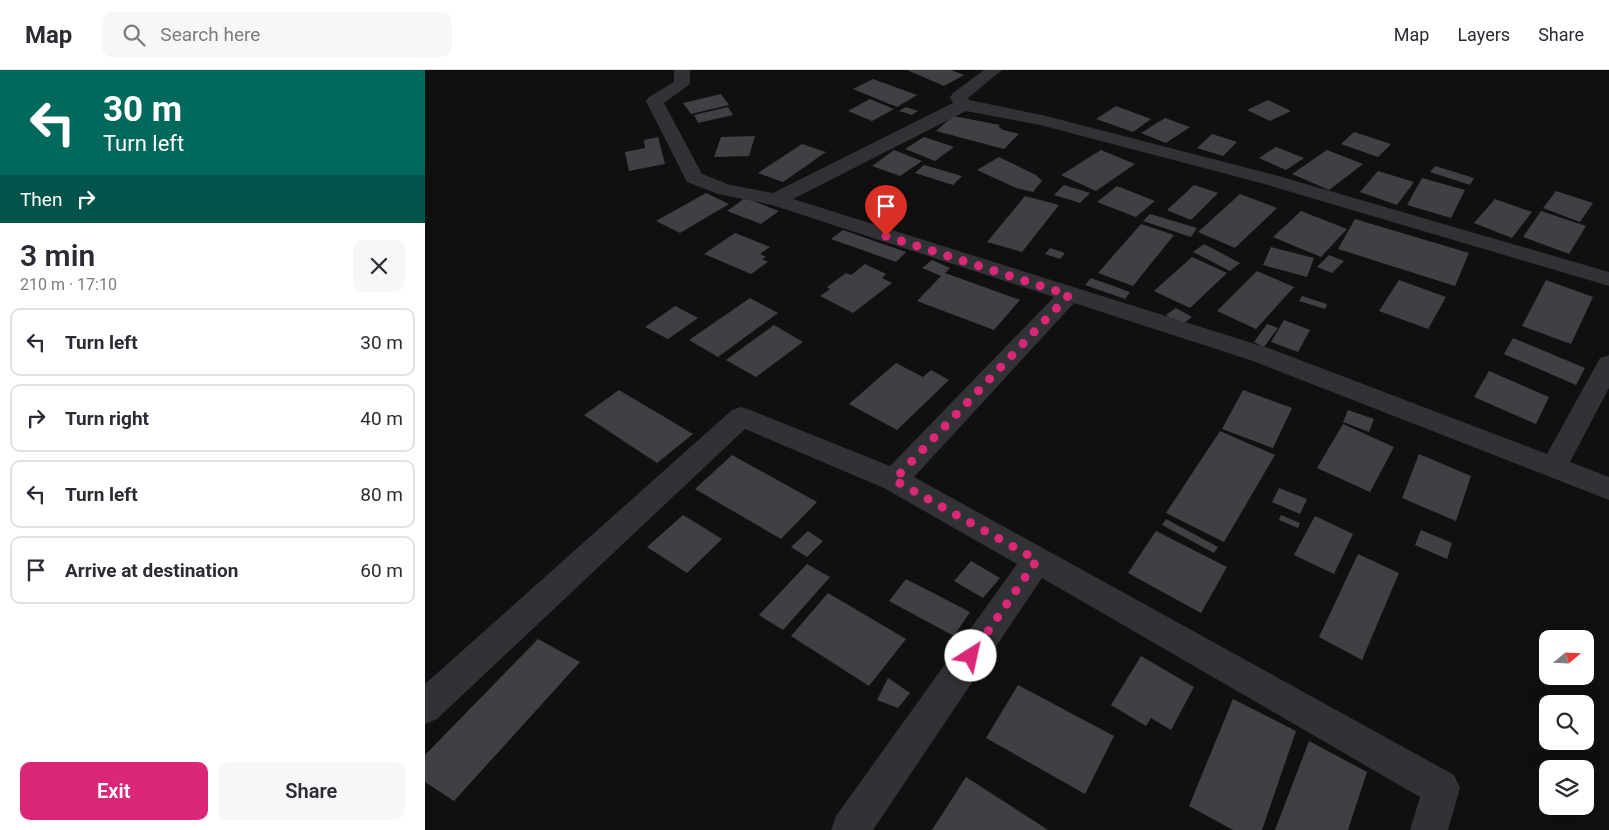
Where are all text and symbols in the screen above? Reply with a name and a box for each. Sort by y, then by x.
search box [102,12,452,57]
text: Map [25,21,72,49]
icon: search [120,21,148,49]
text: Search here [160,23,260,46]
text: Map [1394,24,1429,45]
text: Layers [1457,24,1510,45]
text: Share [1538,24,1584,45]
text: 30 m [103,89,182,130]
icon: left [20,90,85,155]
text: Turn left [103,131,184,156]
icon: right [72,185,100,213]
pin [865,185,907,236]
text: Then [20,188,62,211]
icon: arrive [872,192,900,220]
text: 3 min [20,238,95,273]
button: close [353,240,405,292]
text: 210 m · 17:10 [20,275,117,294]
icon: left [22,328,50,356]
text: Turn left [65,331,138,354]
text: 30 m [360,331,403,354]
icon: right [22,404,50,432]
text: Turn right [65,407,149,430]
text: 40 m [360,407,403,430]
icon: left [22,480,50,508]
text: Turn left [65,483,138,506]
text: 80 m [360,483,403,506]
icon: arrive [22,556,50,584]
text: Arrive at destination [65,559,238,582]
text: 60 m [360,559,403,582]
position arrow [944,629,996,681]
north arrow [1539,630,1594,685]
map controls [1539,630,1594,815]
button: search [1539,695,1594,750]
button: layers [1539,760,1594,815]
button: Exit [20,762,208,820]
button: Share [218,762,405,820]

